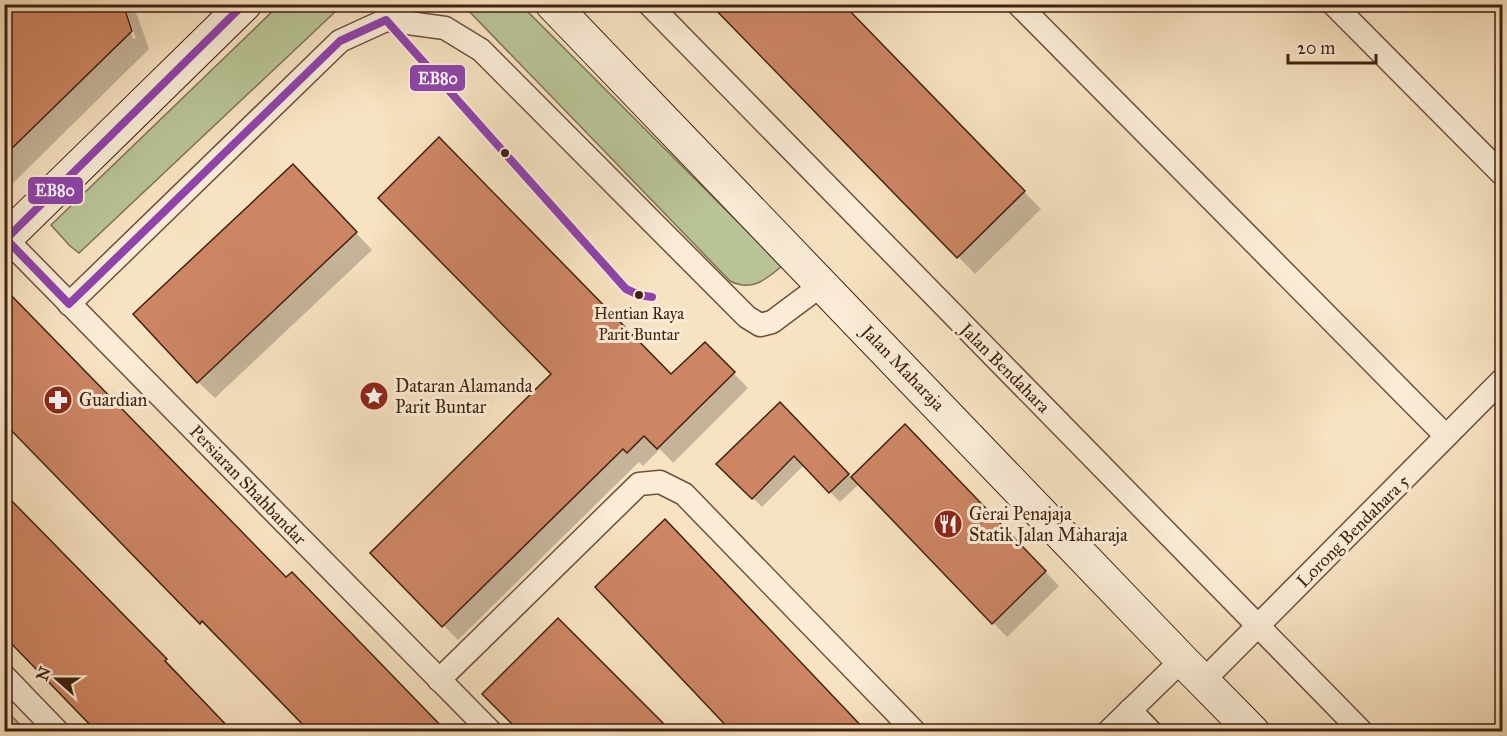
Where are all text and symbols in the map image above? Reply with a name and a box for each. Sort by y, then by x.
scale bar [1288,27,1376,65]
text: 20 m [1297,37,1335,59]
line badge: EB80 [409,64,466,92]
text: EB80 [418,69,458,88]
unlabelled marker [499,147,511,159]
line badge: EB80 [27,176,84,205]
text: EB80 [35,181,75,200]
marker: Hentian Raya Parit Buntar [633,289,645,301]
place label: Hentian Raya Parit Buntar [594,304,684,344]
street label: Jalan Bendahara [953,317,1055,419]
street label: Jalan Maharaja [855,319,950,416]
place label: Dataran Alamanda Parit Buntar [395,375,533,418]
place icon: Dataran Alamanda Parit Buntar [358,380,390,412]
pharmacy icon: Guardian [42,384,74,416]
place label: Guardian [79,389,148,411]
street label: Persiaran Shahbandar [185,420,311,550]
street label: Lorong Bendahara 5 [1292,470,1415,593]
place label: Gerai Penajaja Statik Jalan Maharaja [969,503,1128,547]
restaurant icon: Gerai Penajaja Statik Jalan Maharaja [932,508,964,540]
north arrow [27,649,87,709]
text: N [32,664,55,684]

